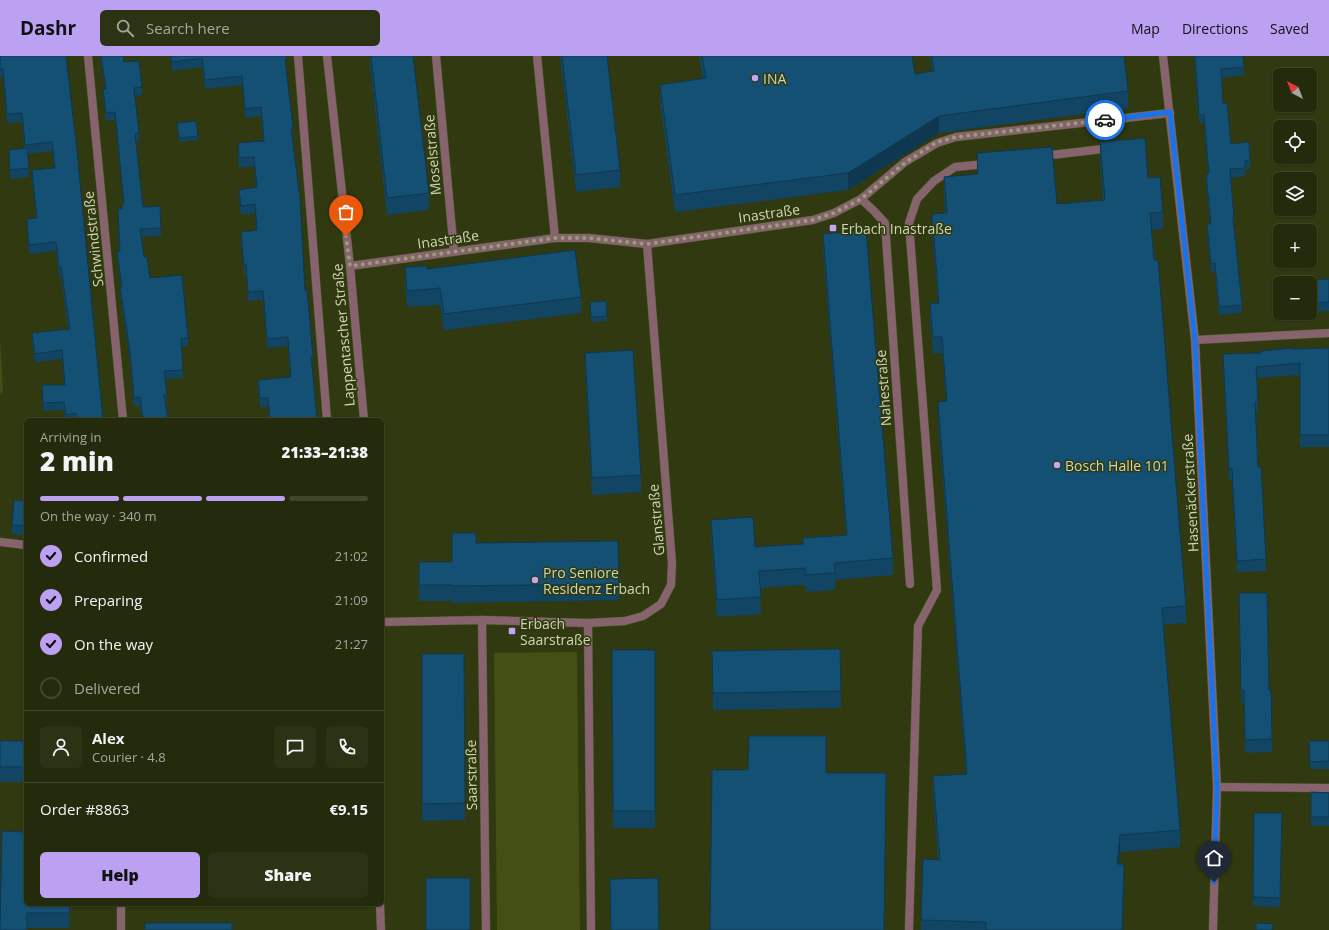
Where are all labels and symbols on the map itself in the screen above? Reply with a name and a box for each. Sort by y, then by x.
north arrow [1273,68,1317,112]
place label: INA [763,69,786,88]
marker: INA [750,73,760,83]
courier [1085,100,1125,140]
street label: Moselstraße [419,114,445,196]
street label: Schwindstraße [79,190,107,288]
pin [329,195,363,236]
street label: Inastraße [737,199,801,227]
place label: Erbach Inastraße [841,219,952,238]
marker: Erbach Inastraße [828,223,838,233]
street label: Inastraße [416,225,480,253]
street label: Lappentascher Straße [327,263,359,407]
street label: Nahestraße [871,349,895,427]
street label: Hasenäckerstraße [1177,433,1203,553]
place label: Bosch Halle 101 [1065,456,1169,475]
marker: Bosch Halle 101 [1052,460,1062,470]
street label: Glanstraße [643,483,669,557]
place label: Pro Seniore Residenz Erbach [543,563,650,598]
marker: Pro Seniore Residenz Erbach [530,575,540,585]
place label: Erbach Saarstraße [520,614,591,649]
marker: Erbach Saarstraße [507,626,517,636]
street label: Saarstraße [461,739,481,811]
pin [1197,841,1231,882]

